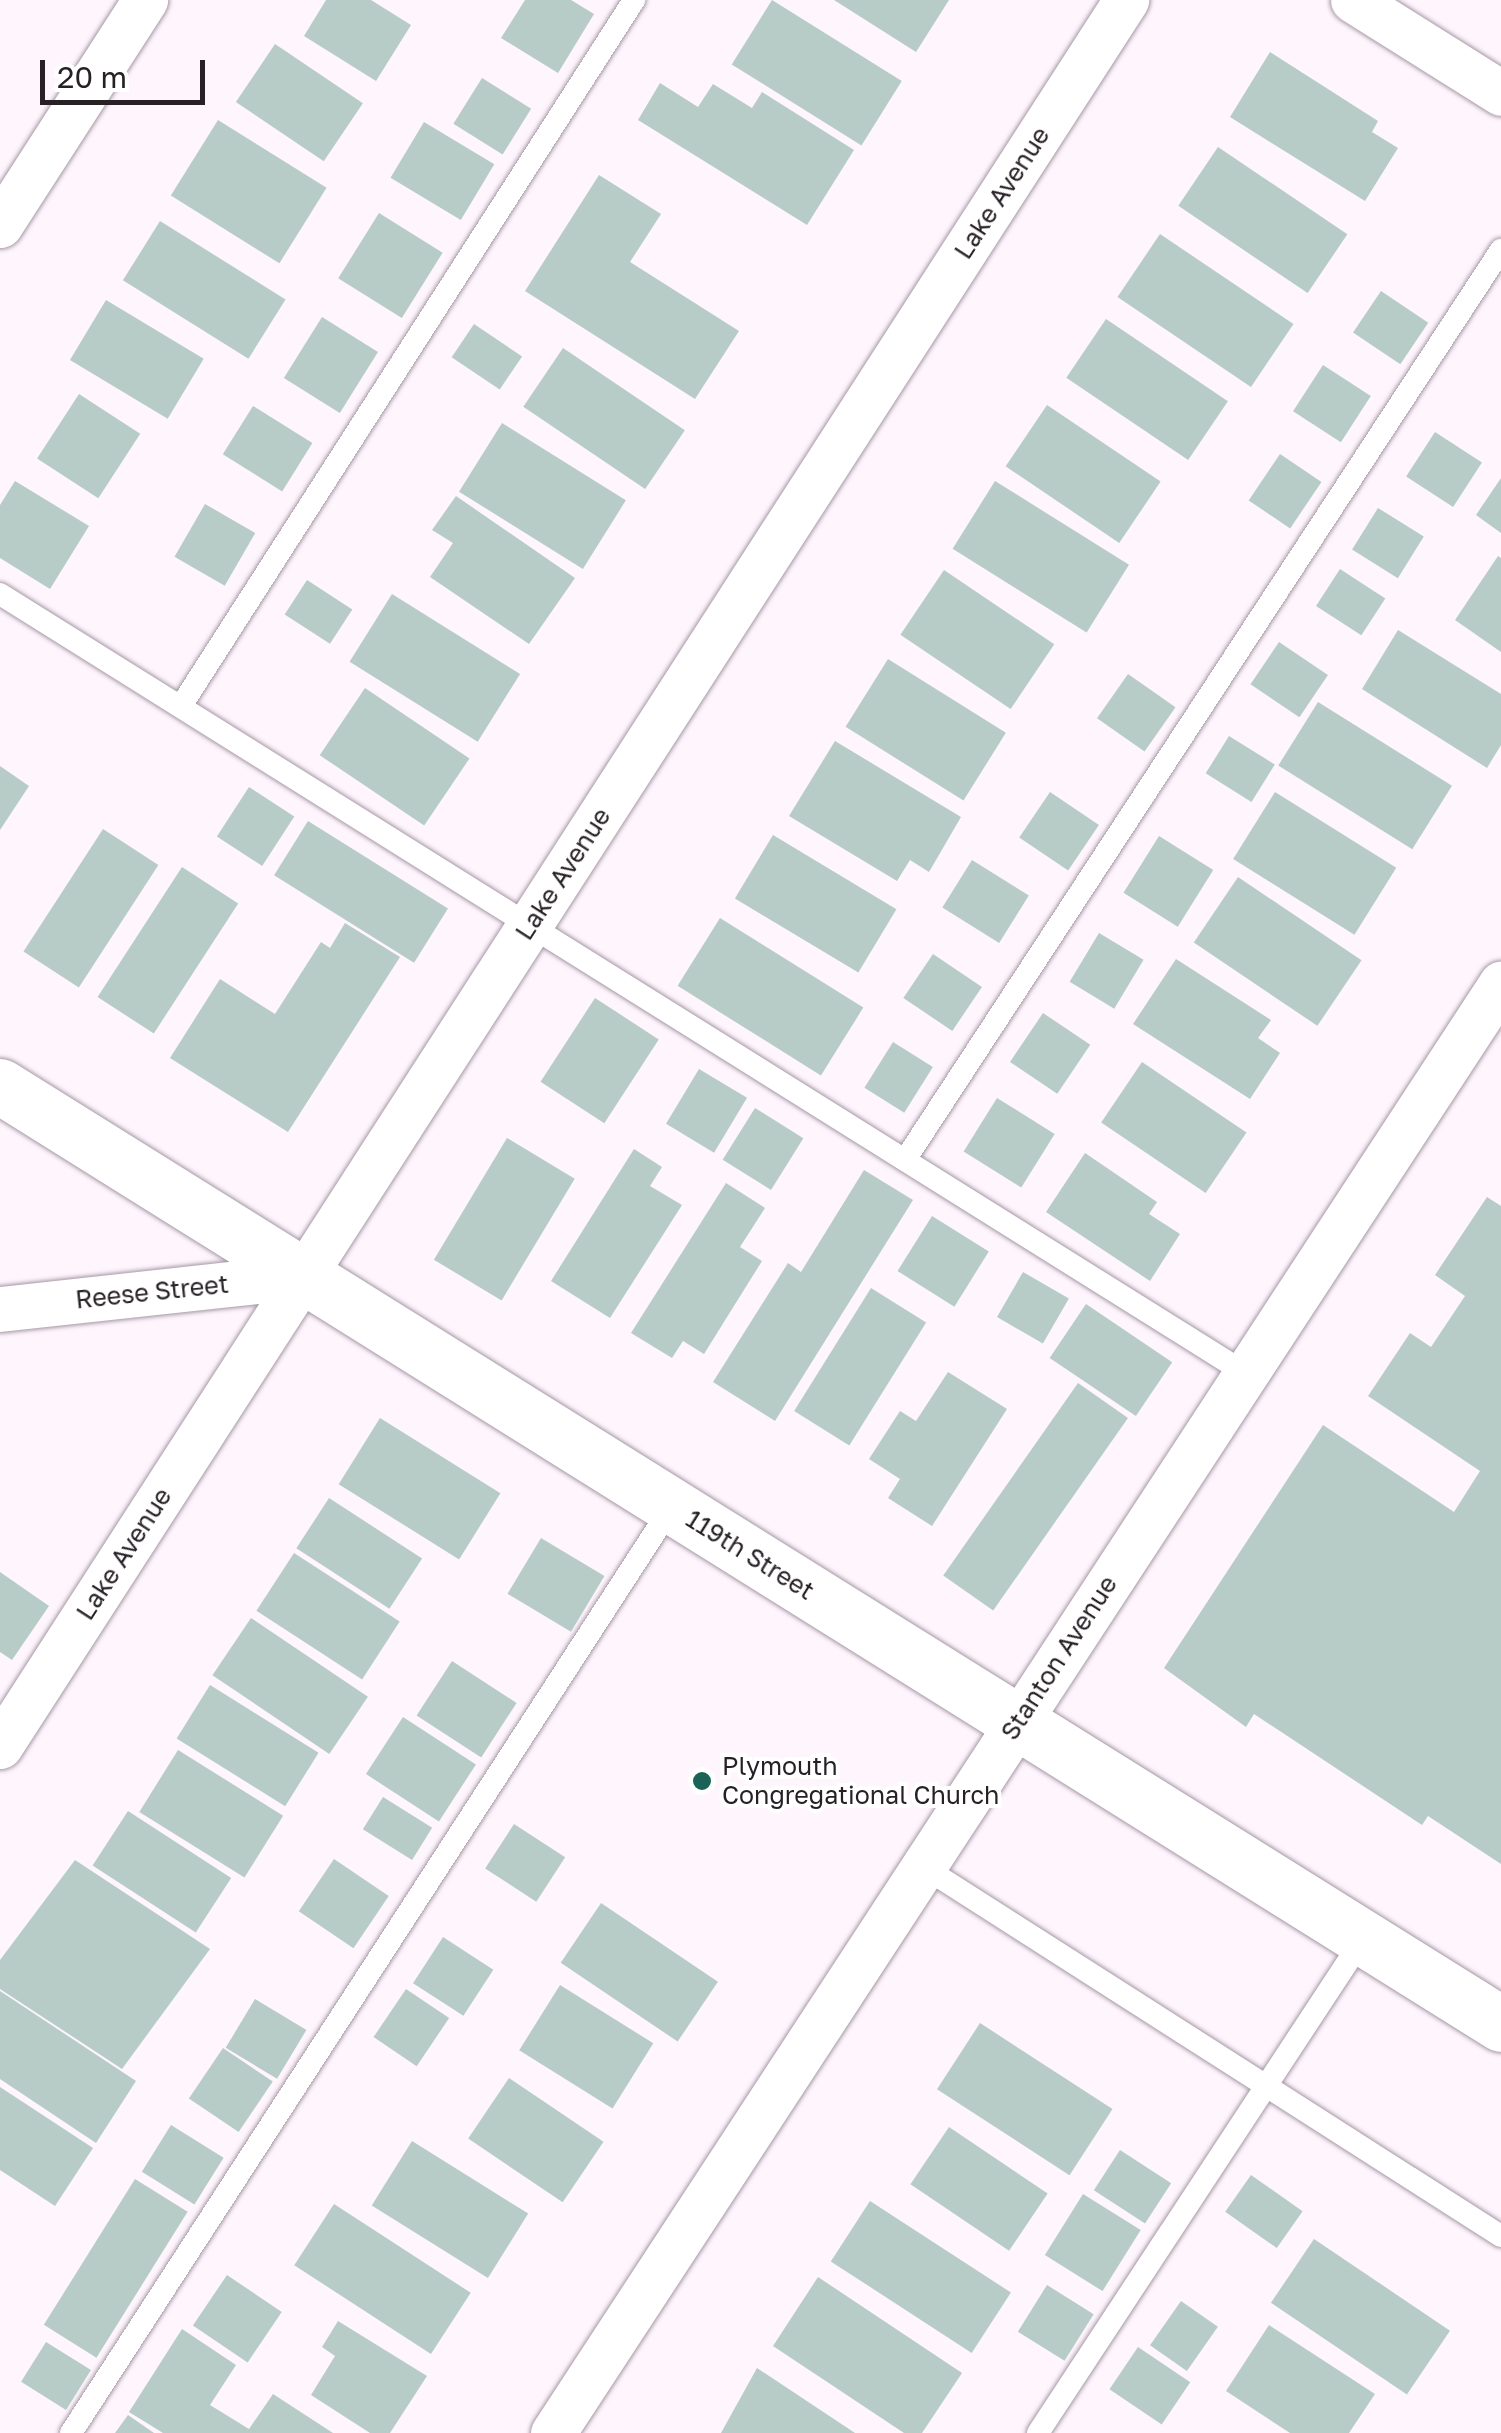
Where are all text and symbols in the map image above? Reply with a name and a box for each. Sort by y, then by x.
scale bar [45,40,210,102]
text: 20 m [57,59,127,95]
street label: Lake Avenue [948,121,1056,265]
street label: Lake Avenue [509,802,617,946]
street label: Reese Street [74,1269,230,1315]
street label: Lake Avenue [70,1482,178,1626]
street label: 119th Street [681,1504,819,1606]
street label: Stanton Avenue [995,1570,1123,1746]
place label: Plymouth Congregational Church [722,1752,999,1811]
marker: Plymouth Congregational Church [691,1770,713,1792]

